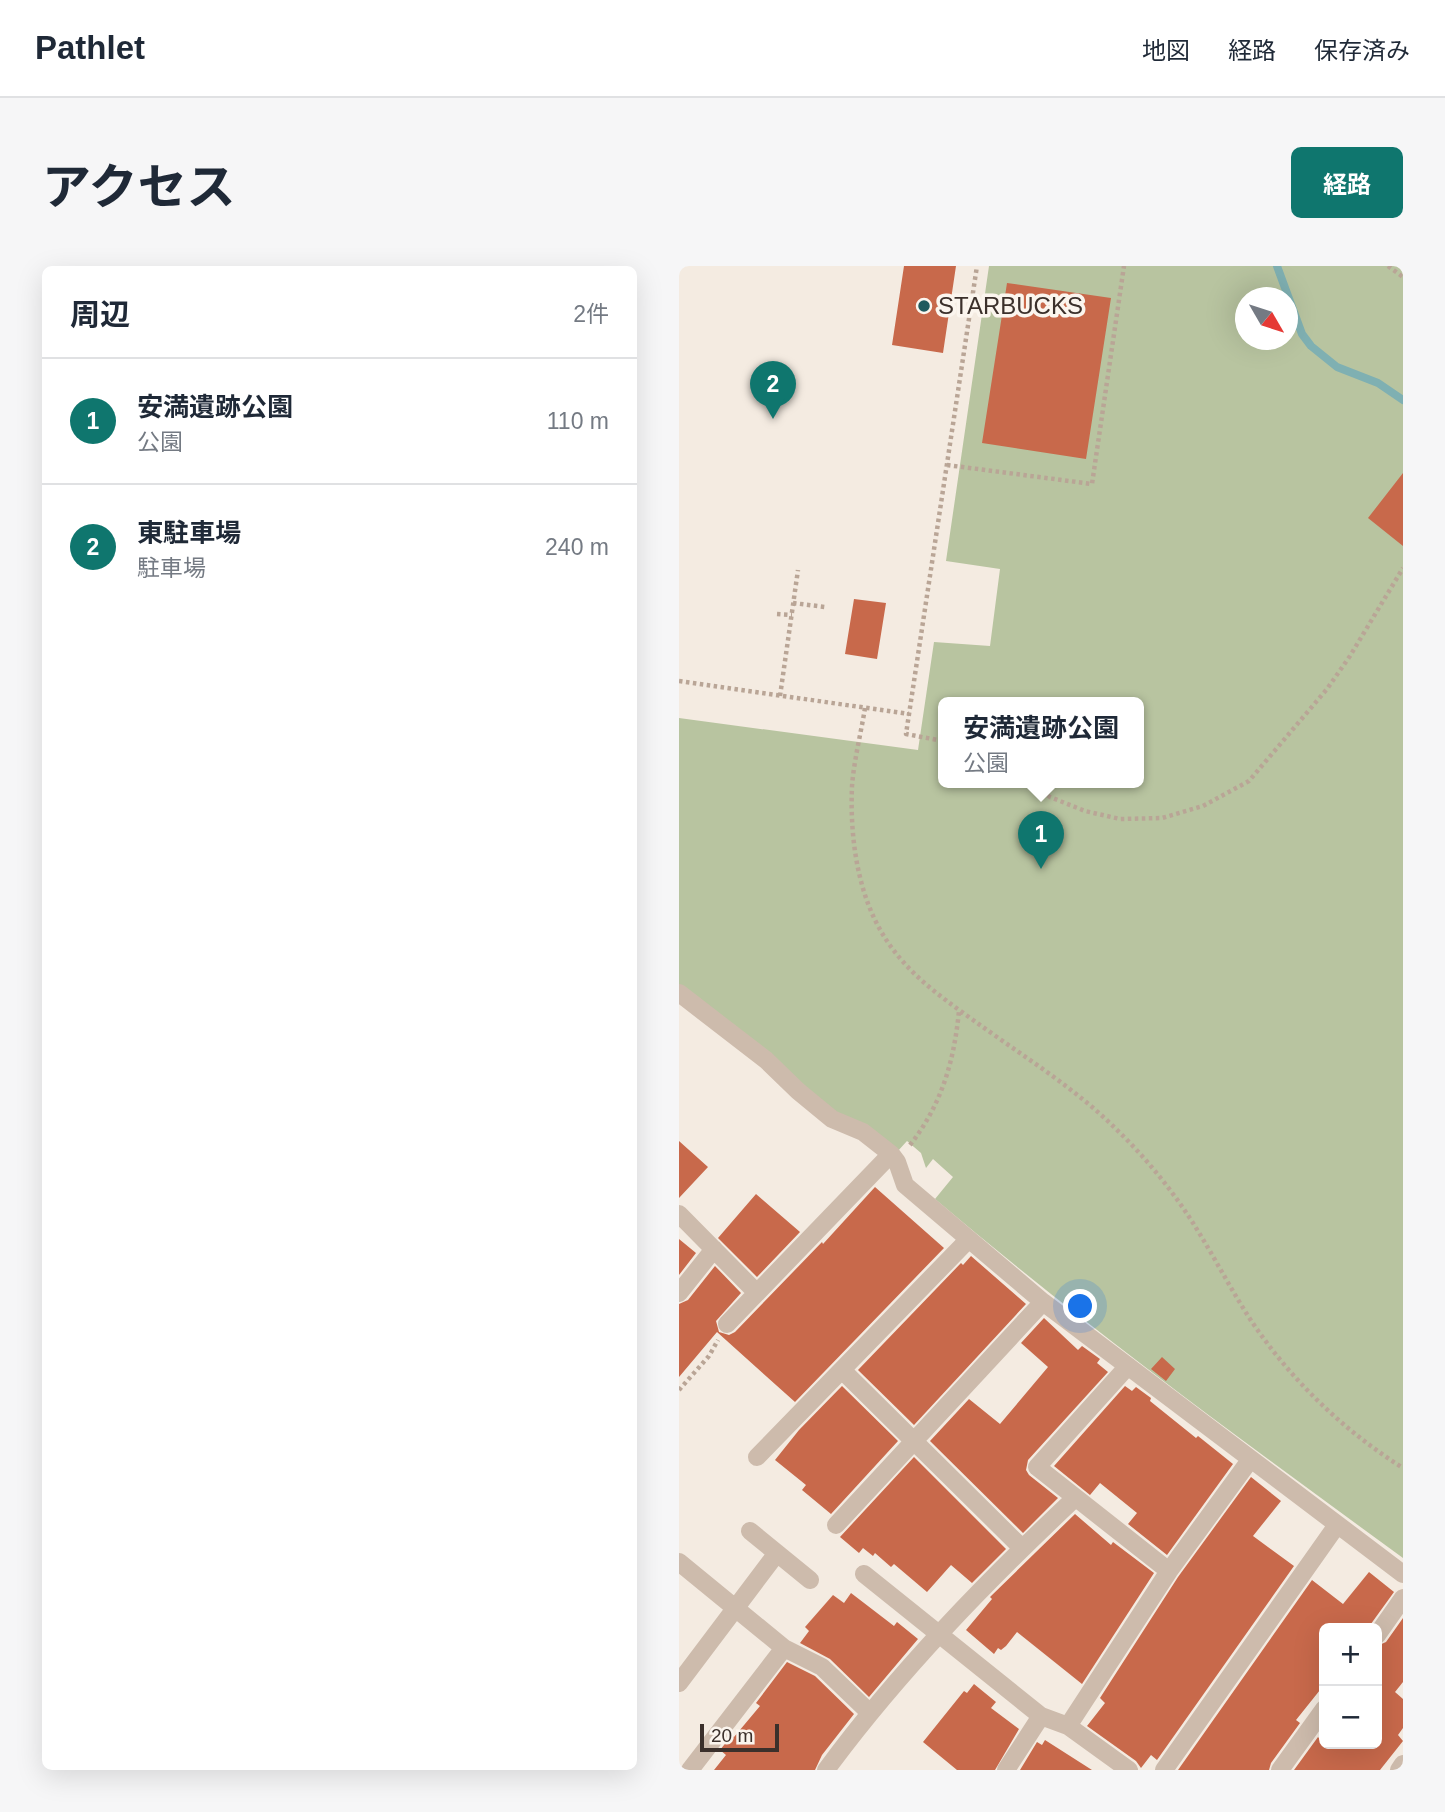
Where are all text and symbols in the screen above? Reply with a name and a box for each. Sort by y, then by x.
text: Pathlet [35,29,145,66]
text: 地図 [1142,37,1190,64]
text: 経路 [1228,37,1276,64]
text: 保存済み [1314,37,1410,64]
button: 経路 [1291,147,1403,218]
text: アクセス [42,160,236,214]
north arrow [1235,287,1298,350]
place label: STARBUCKS [938,292,1083,319]
text: 周辺 [70,298,130,331]
marker: STARBUCKS [916,298,932,314]
text: 2件 [573,301,609,327]
pin: 2 [750,361,796,419]
text: 安満遺跡公園 [137,392,293,422]
text: 1 [87,408,99,434]
text: 110 m [547,408,609,434]
text: 公園 [137,429,183,455]
text: 東駐車場 [137,518,241,548]
text: 2 [87,534,99,560]
text: 240 m [545,534,609,560]
text: 駐車場 [137,555,206,581]
popup [938,697,1144,788]
text: 安満遺跡公園 [963,713,1119,743]
text: 公園 [963,750,1009,776]
pin: 1 [1018,811,1064,869]
your location [1063,1289,1097,1323]
map controls [1319,1623,1382,1749]
button: + [1319,1623,1382,1686]
button: − [1319,1686,1382,1749]
scale bar [700,1721,779,1753]
text: 20 m [711,1725,753,1746]

